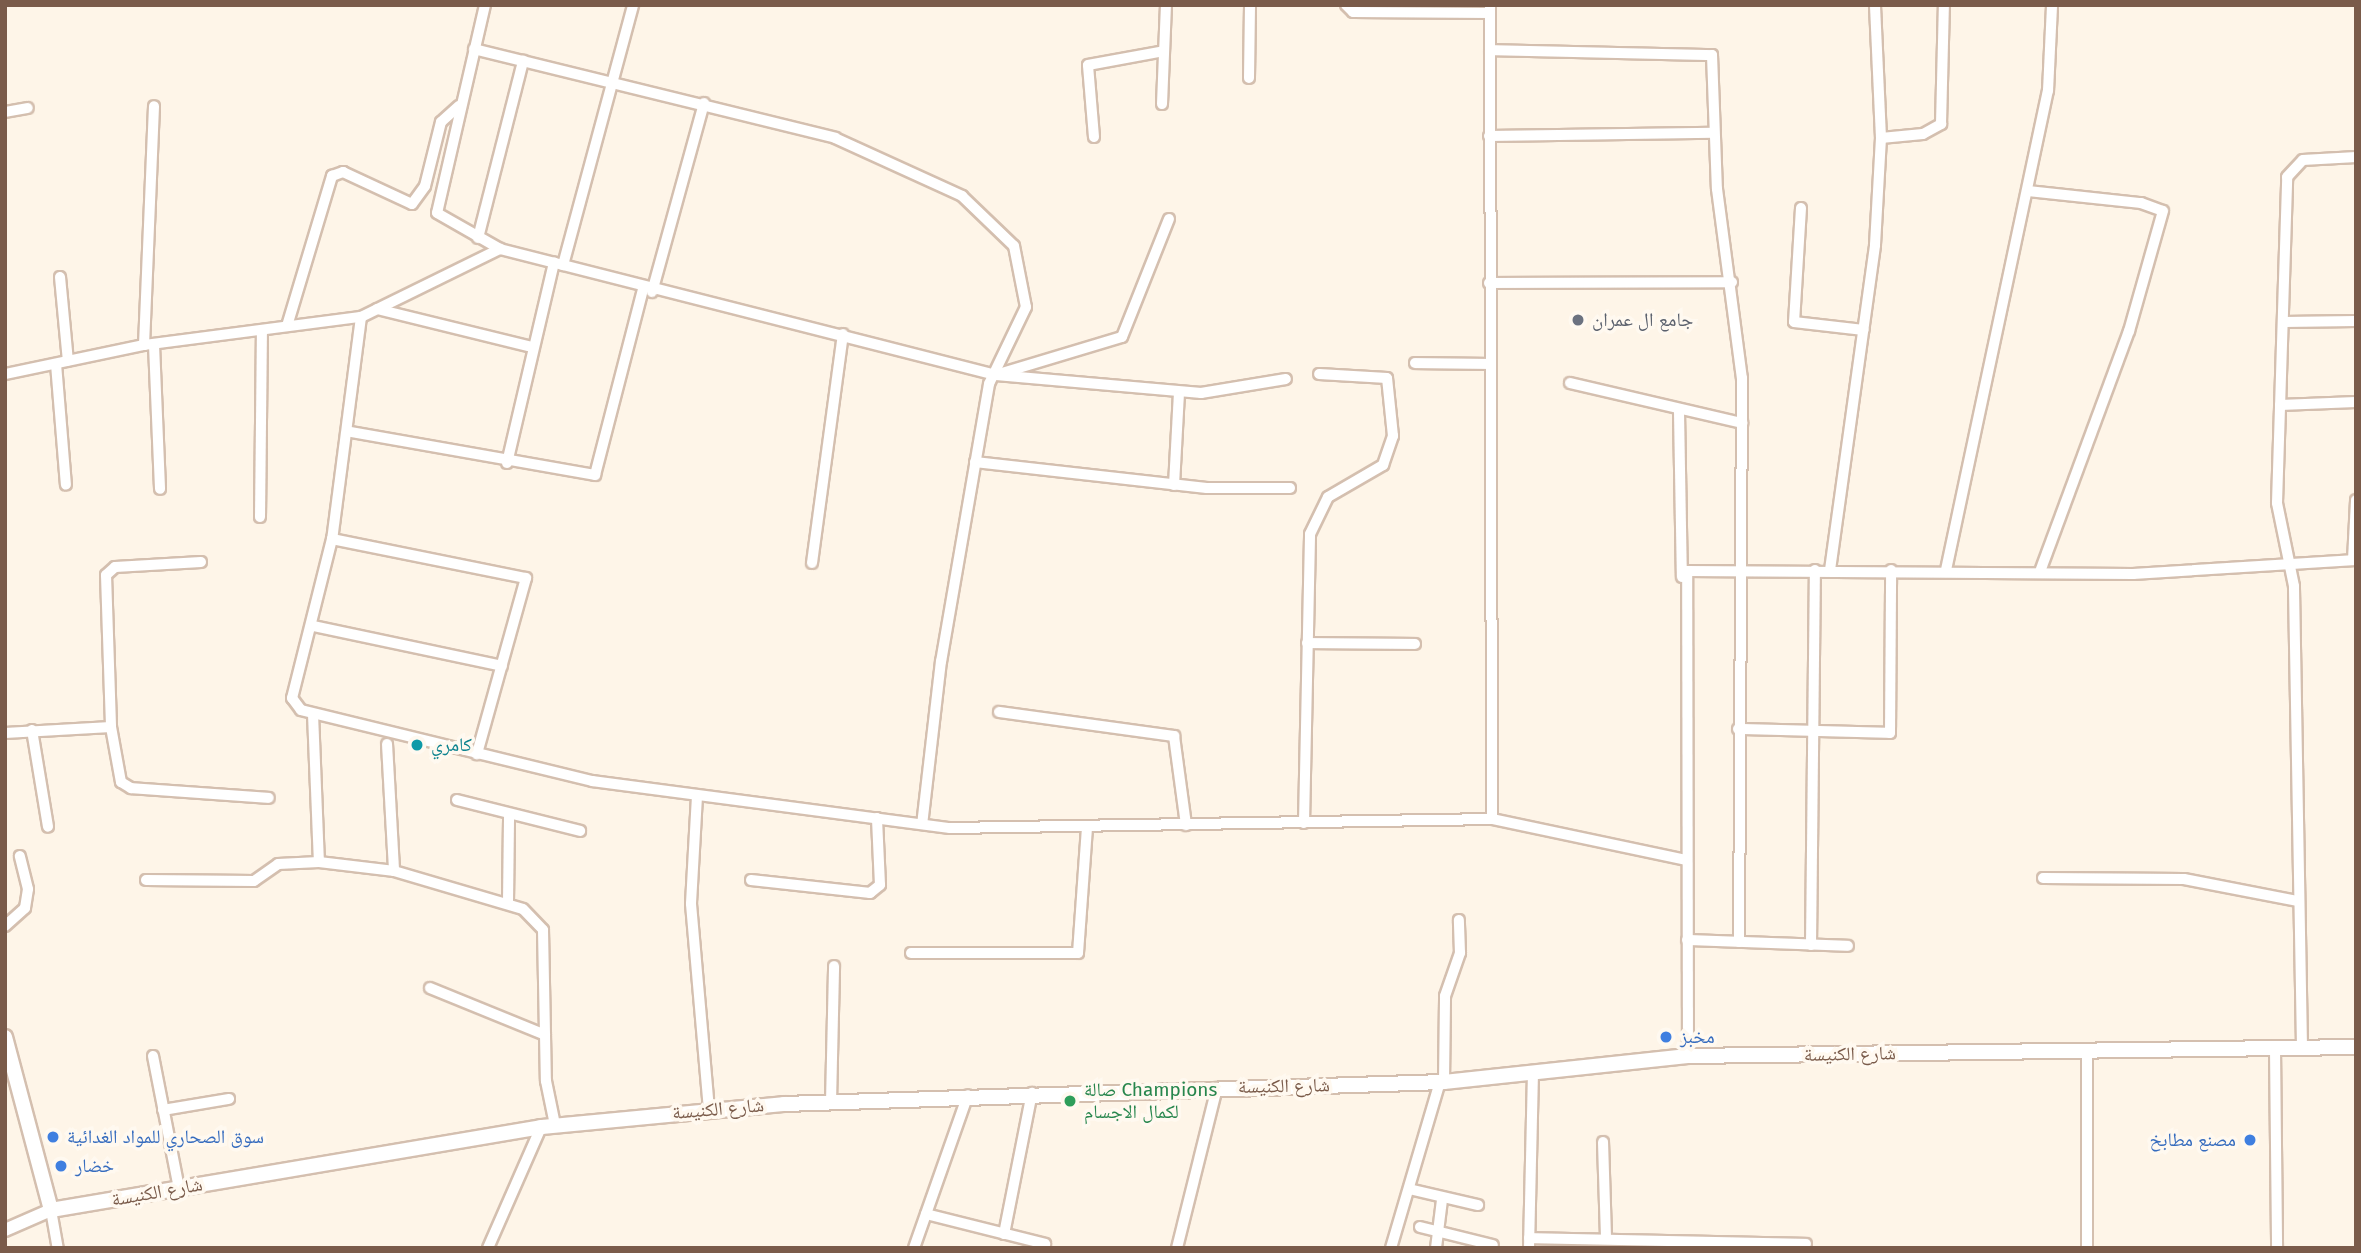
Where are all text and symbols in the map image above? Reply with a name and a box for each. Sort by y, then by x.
place label: جامع ال عمران [1592,309,1693,331]
marker: جامع ال عمران [1570,312,1586,328]
place label: كامري [431,734,472,756]
marker: كامري [409,737,425,753]
place label: مخبز [1680,1026,1715,1048]
marker: مخبز [1658,1029,1674,1045]
street label: شارع الكنيسة [1804,1042,1896,1066]
street label: شارع الكنيسة [1238,1074,1330,1098]
place label: صالة Champions لكمال الاجسام [1084,1079,1217,1123]
marker: صالة Champions لكمال الاجسام [1062,1093,1078,1109]
street label: شارع الكنيسة [671,1094,765,1124]
place label: سوق الصحاري للمواد الغدائية [67,1126,264,1148]
marker: سوق الصحاري للمواد الغدائية [45,1129,61,1145]
place label: مصنع مطابخ [2150,1129,2236,1151]
marker: مصنع مطابخ [2242,1132,2258,1148]
place label: خضار [75,1155,114,1177]
marker: خضار [53,1158,69,1174]
street label: شارع الكنيسة [110,1173,204,1211]

